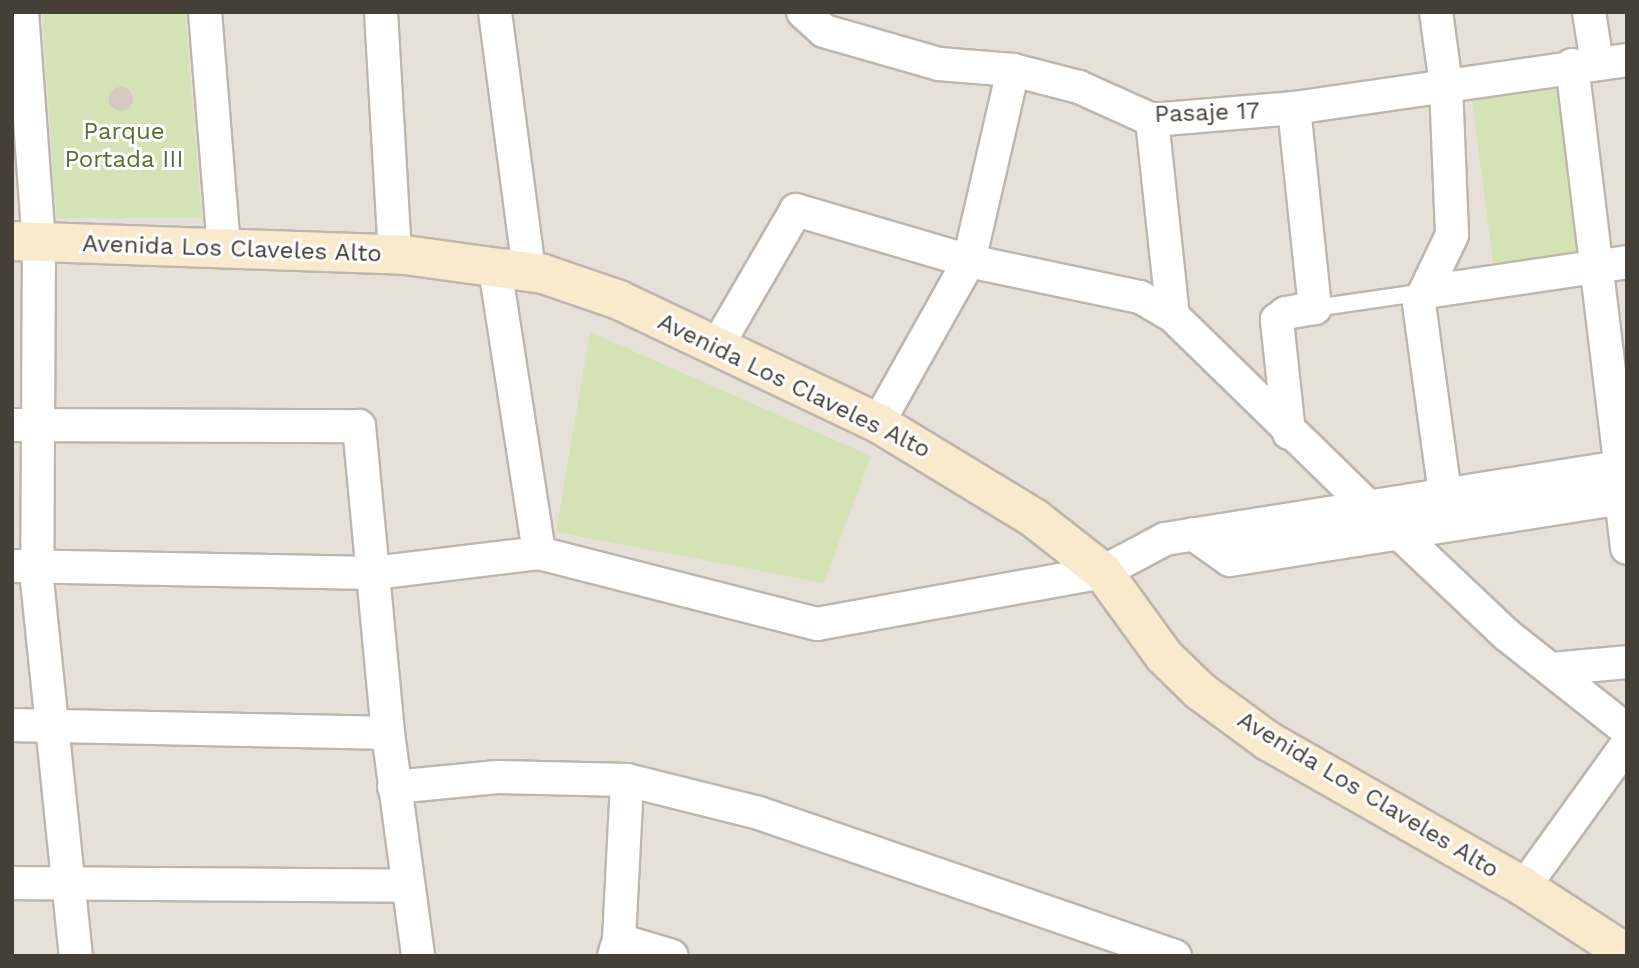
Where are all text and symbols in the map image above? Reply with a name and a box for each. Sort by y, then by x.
street label: Pasaje 17 [1154,97,1260,129]
park label: Parque Portada III [64,118,184,174]
street label: Avenida Los Claveles Alto [81,229,383,269]
street label: Avenida Los Claveles Alto [652,307,936,465]
street label: Avenida Los Claveles Alto [1232,705,1504,885]

